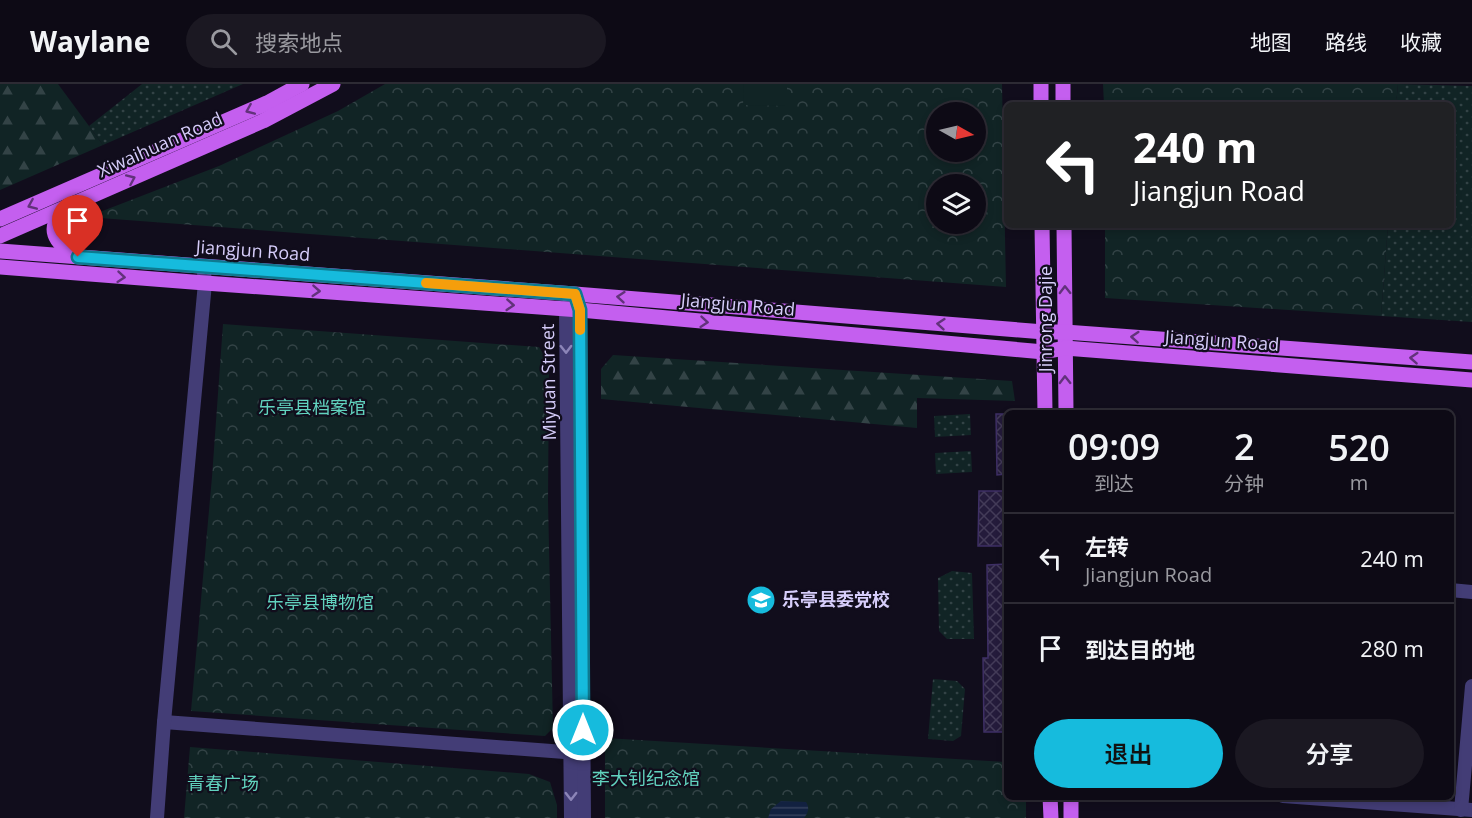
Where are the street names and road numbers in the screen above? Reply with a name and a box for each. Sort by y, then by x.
street label: Xiwaihuan Road [93,106,226,182]
street label: Jiangjun Road [193,234,311,266]
street label: Jinrong Dajie [1033,266,1057,374]
street label: Jiangjun Road [678,287,796,321]
street label: Miyuan Street [535,323,561,441]
street label: Jiangjun Road [1162,324,1280,356]

